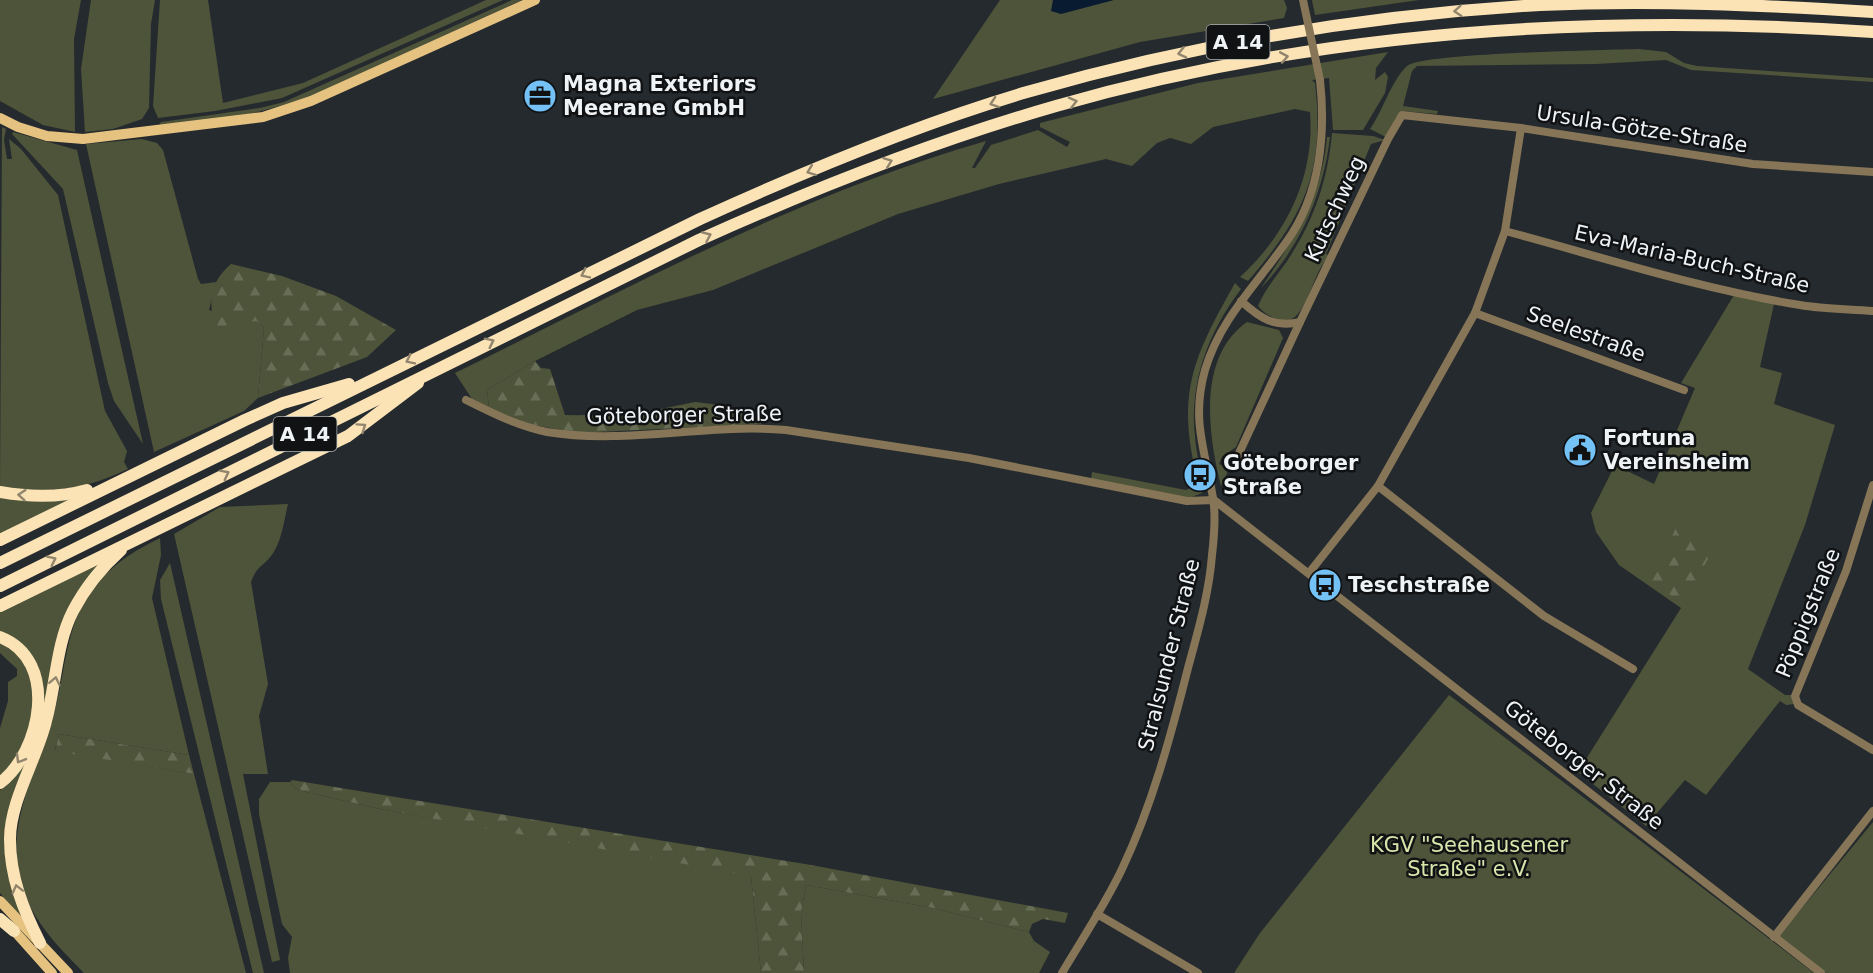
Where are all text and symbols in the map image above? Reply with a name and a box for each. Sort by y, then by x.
one-way arrow [1453,5,1462,18]
road number: A 14 [1206,25,1270,59]
one-way arrow [1178,46,1188,59]
one-way arrow [1280,51,1289,63]
place label: Magna Exteriors Meerane GmbH [563,72,757,120]
office icon: Magna Exteriors Meerane GmbH [522,78,558,114]
one-way arrow [989,96,1000,109]
one-way arrow [1068,96,1078,109]
street label: Ursula-Götze-Straße [1535,100,1749,158]
street label: Kutschweg [1300,152,1370,266]
one-way arrow [882,157,893,170]
one-way arrow [806,163,817,176]
street label: Eva-Maria-Buch-Straße [1572,220,1812,298]
one-way arrow [701,231,712,243]
one-way arrow [581,267,592,278]
street label: Seelestraße [1523,301,1649,367]
one-way arrow [483,337,494,349]
one-way arrow [406,353,417,365]
street label: Göteborger Straße [586,401,782,429]
road number: A 14 [274,417,336,451]
one-way arrow [355,423,366,434]
place label: Fortuna Vereinsheim [1603,426,1750,474]
public building icon: Fortuna Vereinsheim [1562,432,1598,468]
place label: Göteborger Straße [1223,451,1359,499]
bus stop icon: Göteborger Straße [1182,457,1218,493]
one-way arrow [219,469,230,481]
one-way arrow [17,489,26,502]
street label: Pöppigstraße [1771,545,1845,681]
one-way arrow [46,556,57,567]
street label: Stralsunder Straße [1133,556,1205,754]
bus stop icon: Teschstraße [1307,567,1343,603]
place label: Teschstraße [1348,573,1490,597]
one-way arrow [47,676,60,686]
street label: Göteborger Straße [1500,695,1668,835]
one-way arrow [16,753,27,763]
park label: KGV "Seehausener Straße" e.V. [1370,833,1568,881]
one-way arrow [12,884,25,894]

